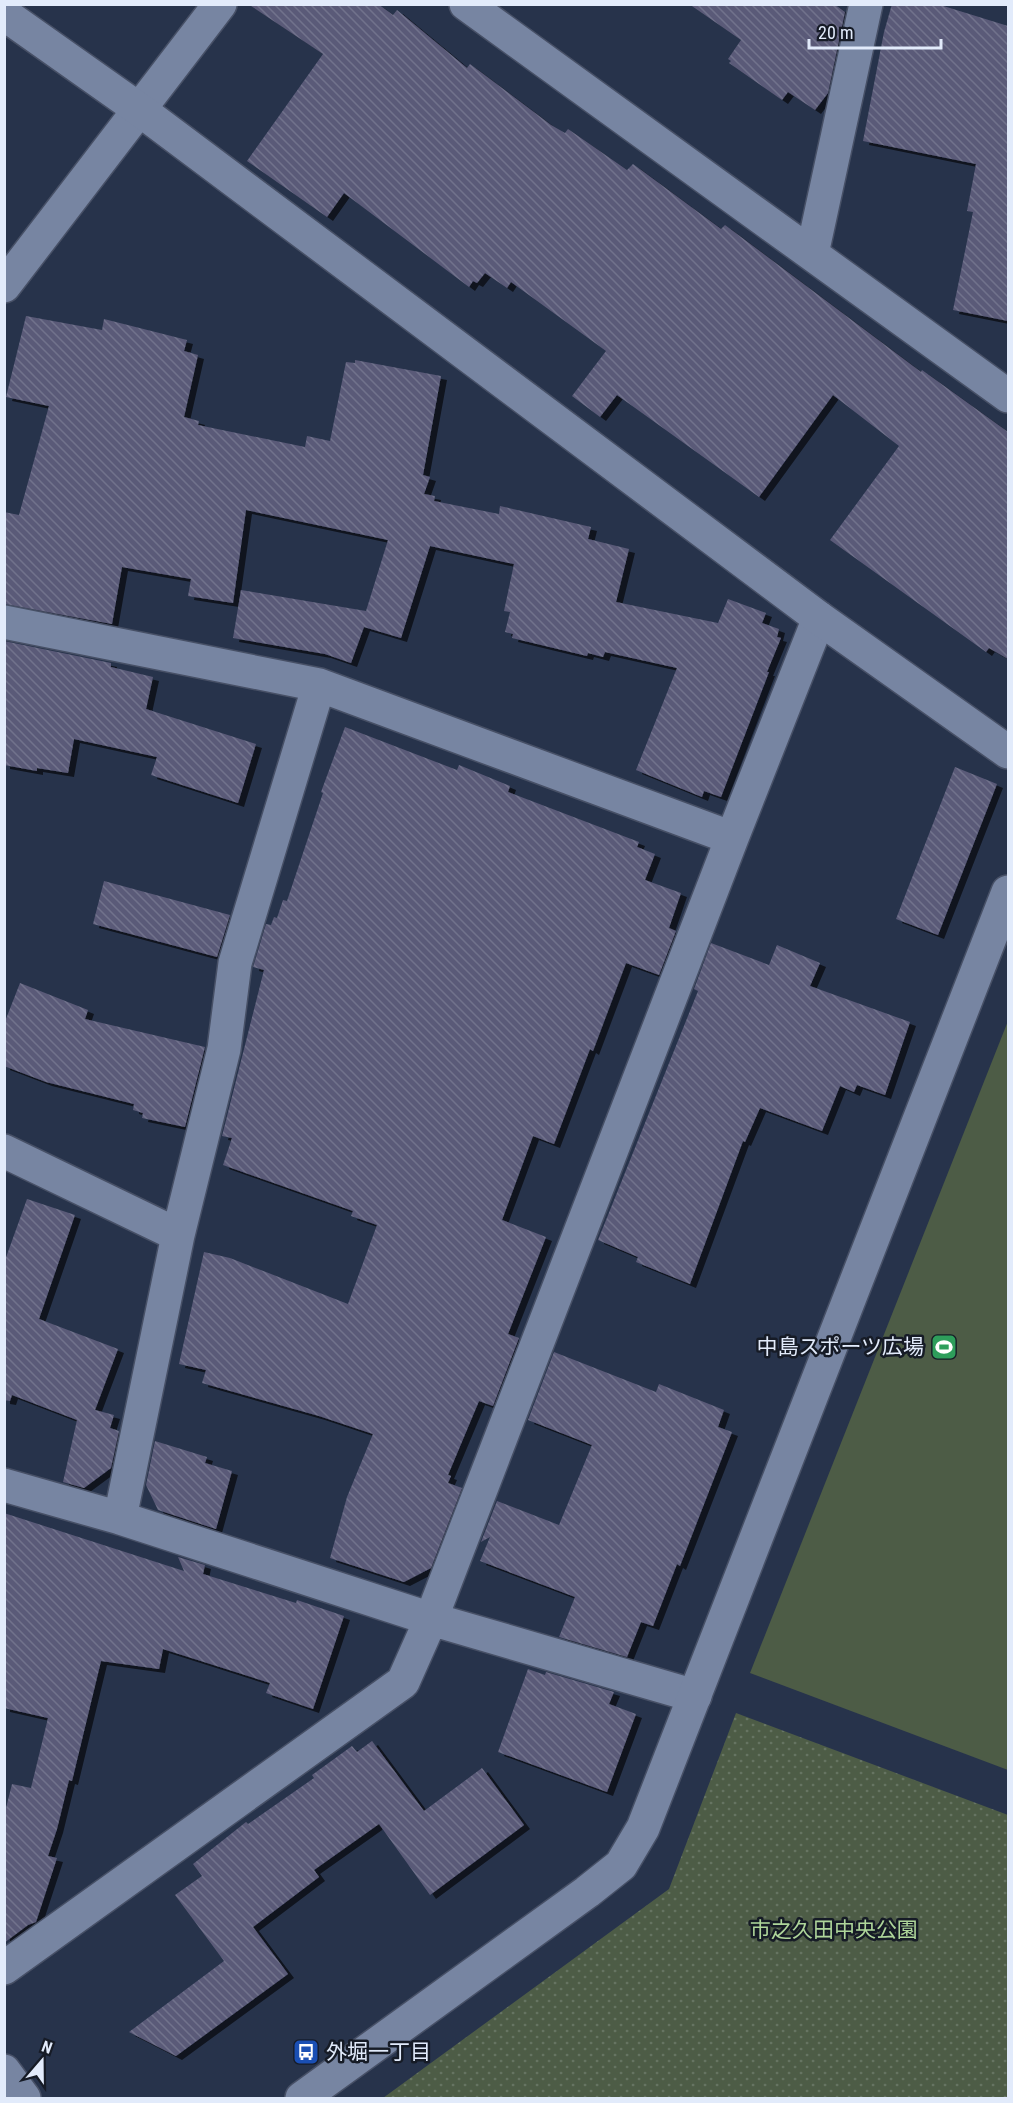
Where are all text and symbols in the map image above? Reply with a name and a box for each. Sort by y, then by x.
scale bar [809,12,941,50]
text: 20 m [818,22,853,43]
sports icon: 中島スポーツ広場 [929,1332,959,1362]
place label: 中島スポーツ広場 [756,1335,924,1359]
park label: 市之久田中央公園 [750,1918,918,1942]
north arrow [12,2031,72,2091]
text: N [39,2037,55,2058]
bus stop icon: 外堀一丁目 [291,2037,321,2067]
place label: 外堀一丁目 [326,2040,431,2064]

